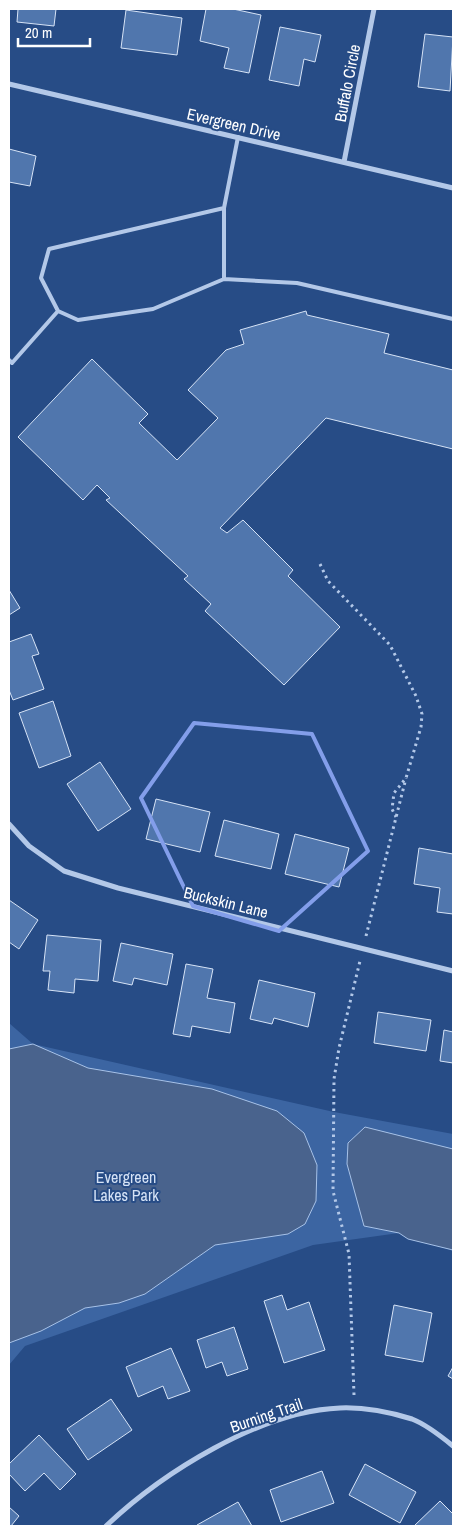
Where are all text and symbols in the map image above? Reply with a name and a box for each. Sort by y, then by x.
scale bar [18,15,90,47]
text: 20 m [25,22,52,43]
street label: Buffalo Circle [329,42,365,124]
street label: Evergreen Drive [185,103,283,145]
street label: Buckskin Lane [182,881,270,923]
park label: Evergreen Lakes Park [93,1166,159,1206]
street label: Burning Trail [227,1392,305,1438]

